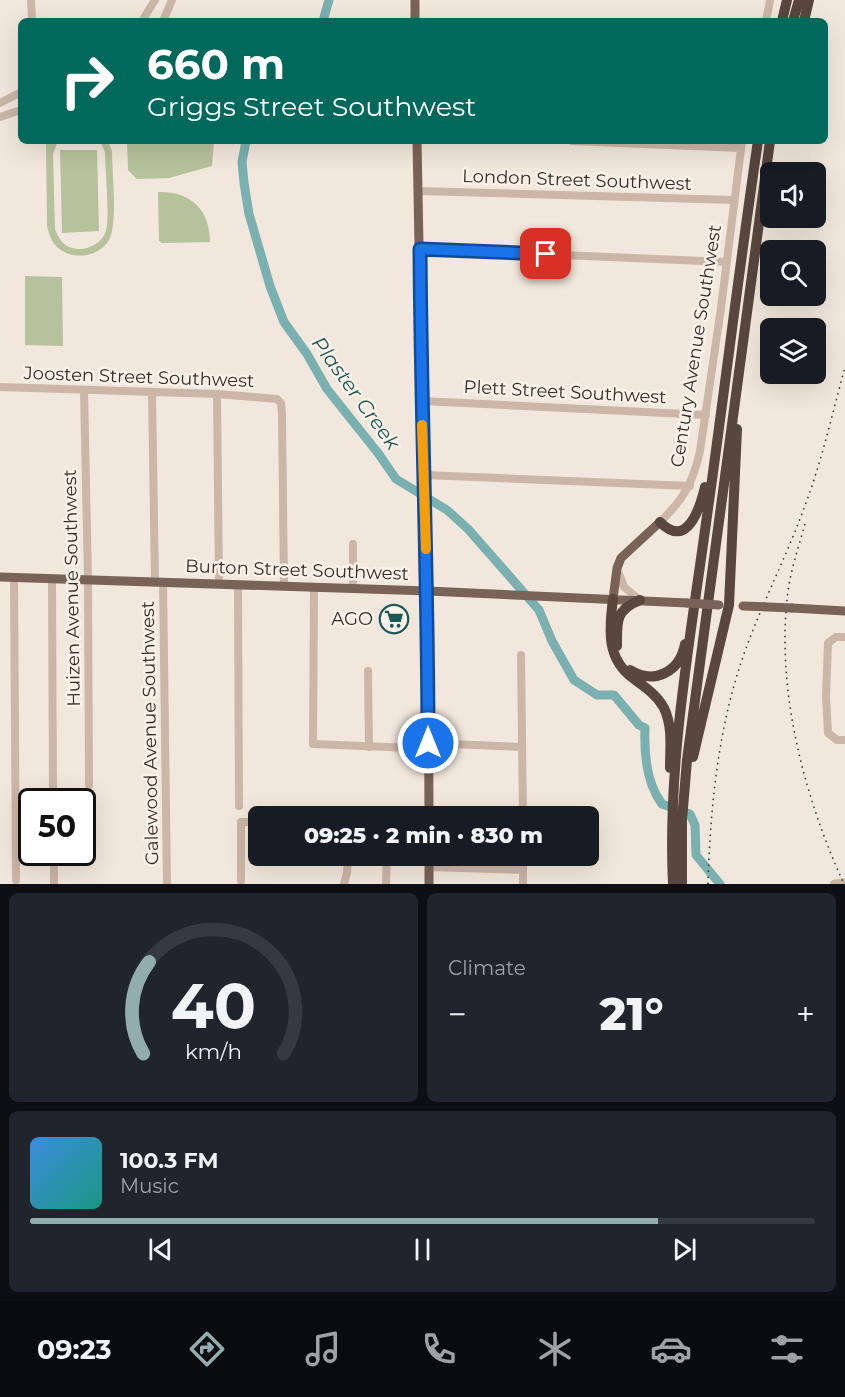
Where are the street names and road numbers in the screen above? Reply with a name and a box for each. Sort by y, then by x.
street label: London Street Southwest [462,165,692,195]
street label: Century Avenue Southwest [666,223,726,469]
street label: Joosten Street Southwest [22,362,255,392]
street label: Plett Street Southwest [463,376,667,408]
street label: Huizen Avenue Southwest [59,469,85,707]
street label: Burton Street Southwest [185,555,409,585]
street label: Galewood Avenue Southwest [137,601,163,865]

